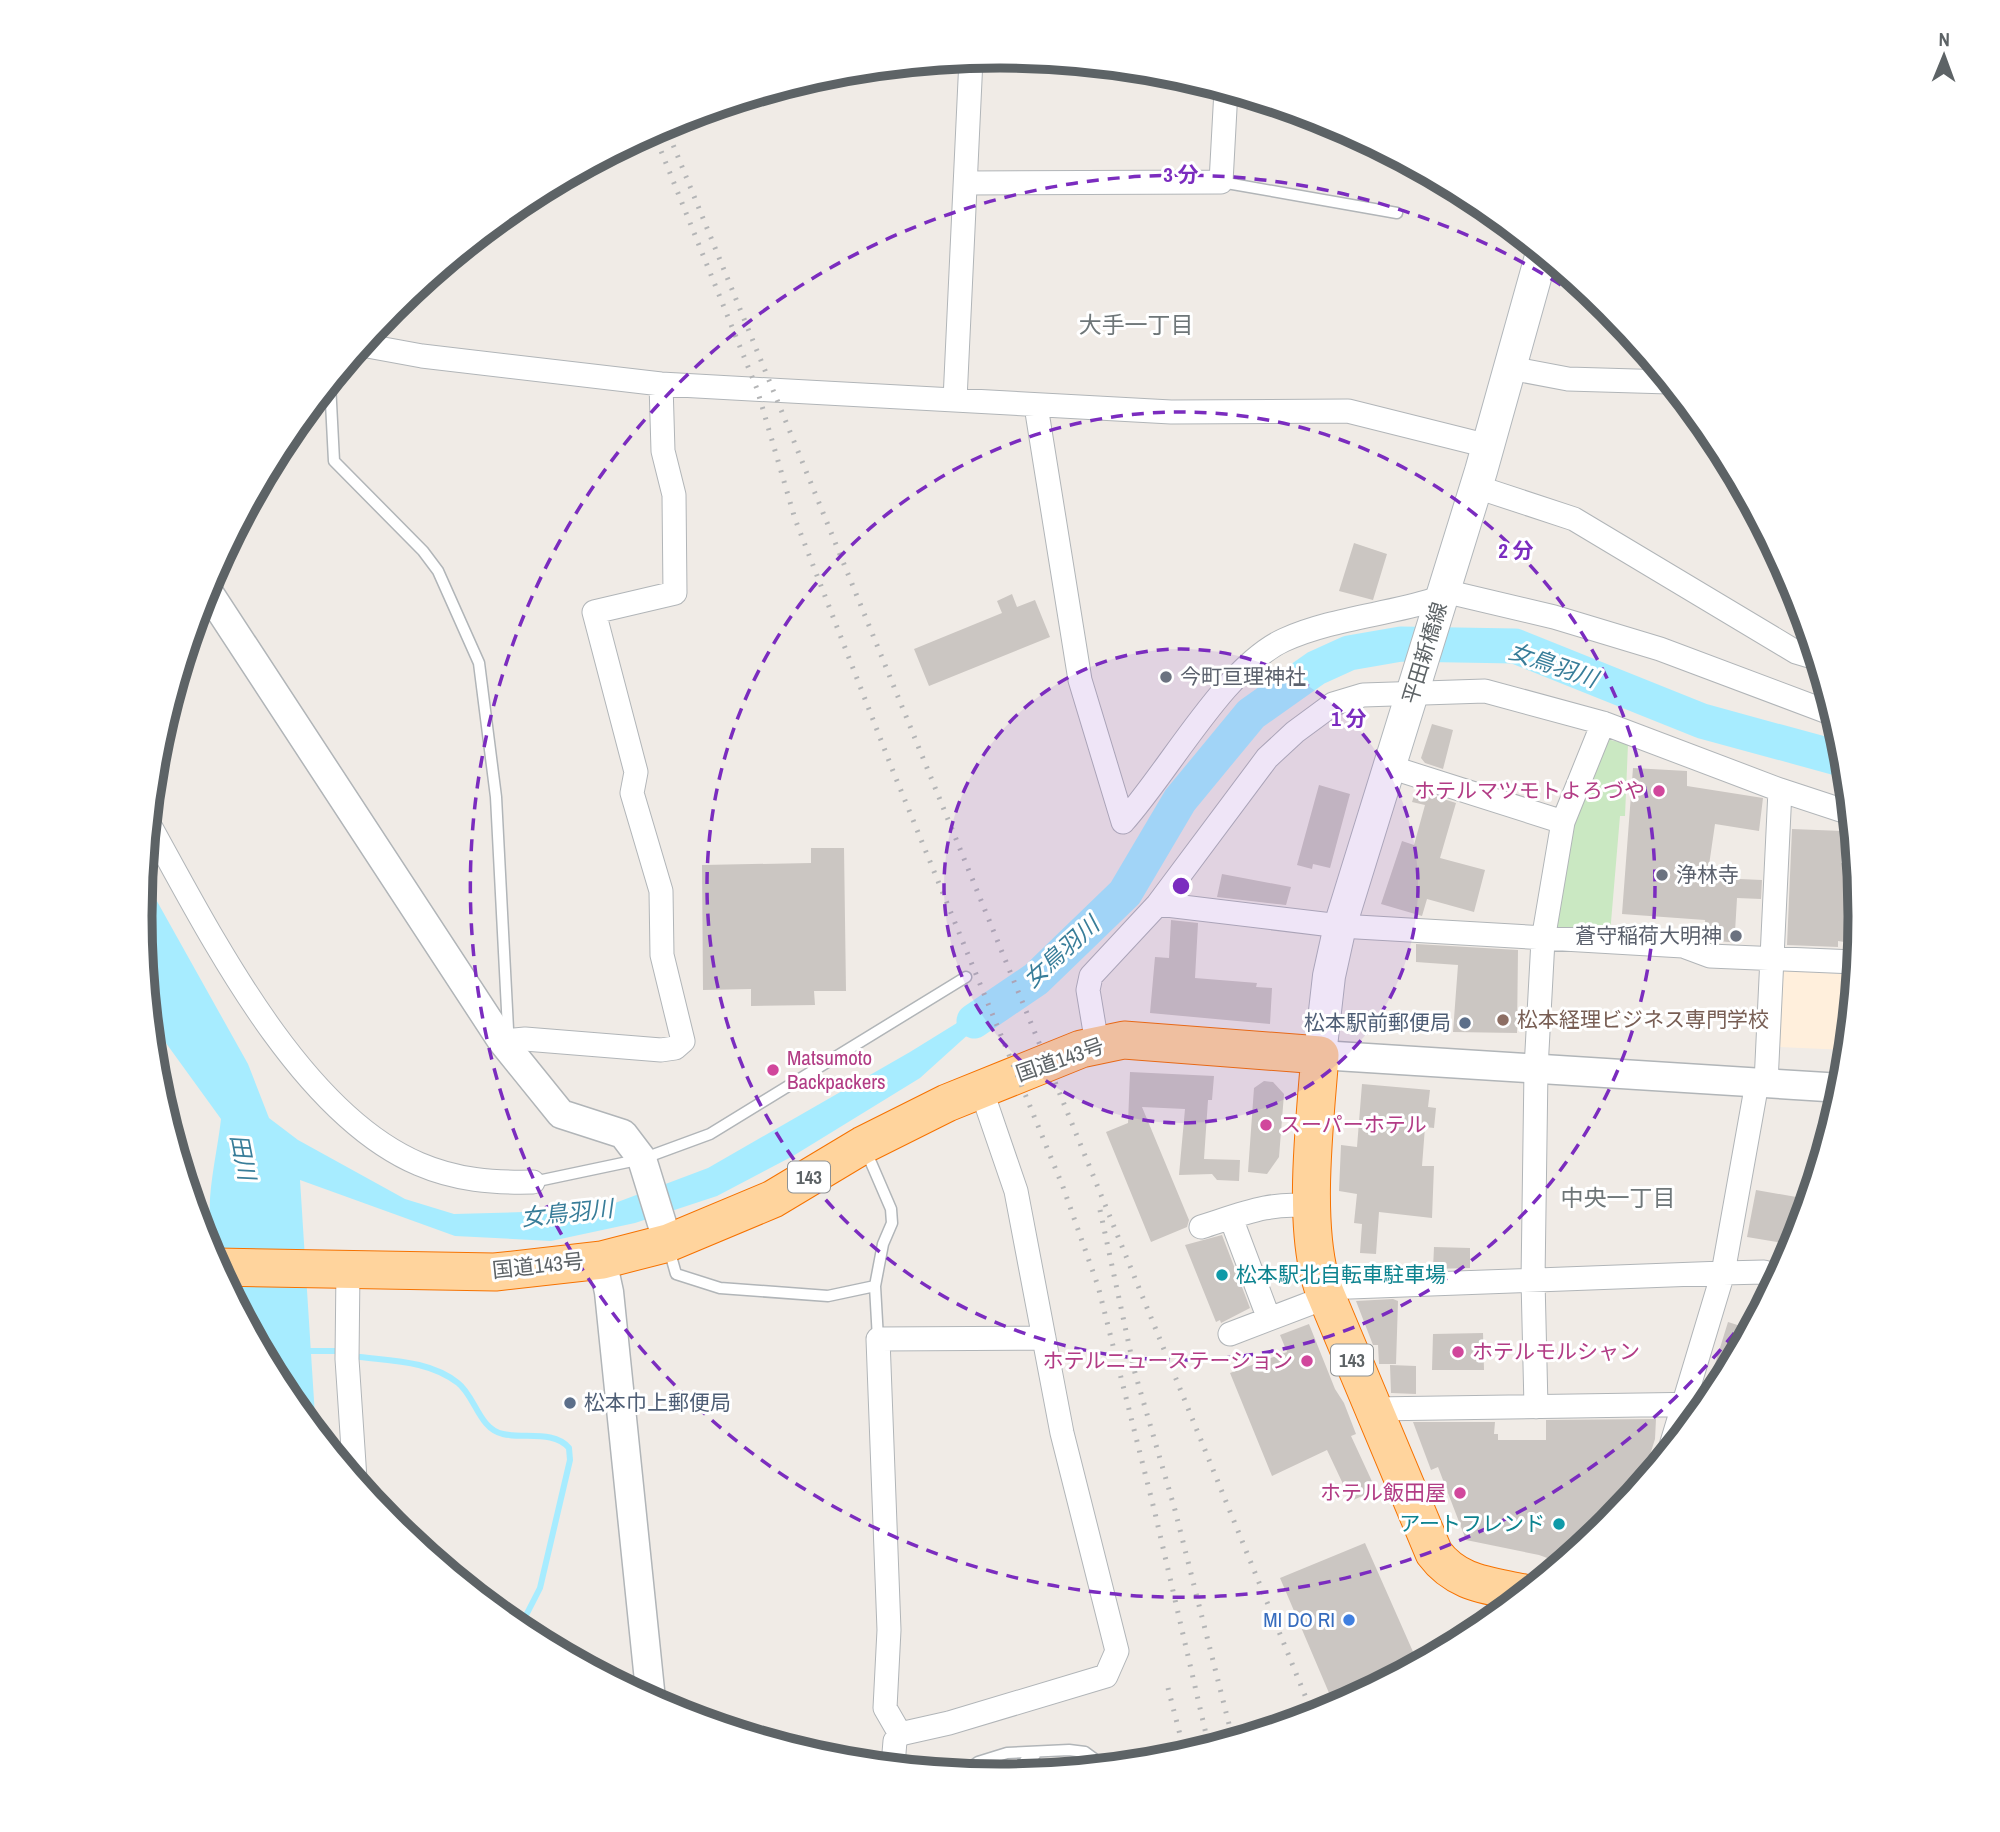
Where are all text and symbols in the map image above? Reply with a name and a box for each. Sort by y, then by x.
north arrow [1909,21,1979,91]
text: N [1938,26,1950,52]
text: 3 分 [1163,160,1199,189]
district label: 大手一丁目 [1079,309,1194,340]
text: 2 分 [1498,536,1534,565]
street label: 平田新橋線 [1395,598,1454,707]
water label: 女鳥羽川 [1505,635,1605,695]
place label: 今町亘理神社 [1180,662,1306,691]
marker: 今町亘理神社 [1158,669,1174,685]
text: 1 分 [1331,704,1367,733]
place label: ホテルマツモトよろづや [1414,776,1645,805]
marker: ホテルマツモトよろづや [1651,783,1667,799]
place label: 浄林寺 [1676,860,1739,889]
marker: 浄林寺 [1654,867,1670,883]
centre of rings [1169,874,1193,898]
water label: 女鳥羽川 [1016,907,1107,994]
place label: 蒼守稲荷大明神 [1575,921,1722,950]
marker: 蒼守稲荷大明神 [1728,928,1744,944]
place label: 松本経理ビジネス専門学校 [1517,1005,1769,1034]
place label: 松本駅前郵便局 [1304,1008,1451,1037]
marker: 松本経理ビジネス専門学校 [1495,1012,1511,1028]
marker: 松本駅前郵便局 [1457,1015,1473,1031]
street label: 国道143号 [1012,1031,1108,1088]
place label: Matsumoto Backpackers [787,1043,886,1096]
marker: Matsumoto Backpackers [765,1062,781,1078]
place label: スーパーホテル [1280,1110,1427,1139]
marker: スーパーホテル [1258,1117,1274,1133]
water label: 田川 [224,1131,264,1185]
road number: 143 [788,1162,830,1192]
district label: 中央一丁目 [1561,1182,1676,1213]
water label: 女鳥羽川 [520,1192,617,1233]
street label: 国道143号 [491,1246,585,1285]
place label: 松本駅北自転車駐車場 [1236,1260,1446,1289]
marker: 松本駅北自転車駐車場 [1214,1267,1230,1283]
place label: ホテルモルシャン [1472,1337,1640,1366]
road number: 143 [1331,1344,1373,1376]
marker: ホテルモルシャン [1450,1344,1466,1360]
place label: ホテルニューステーション [1042,1346,1293,1375]
marker: ホテルニューステーション [1299,1353,1315,1369]
place label: 松本巾上郵便局 [584,1388,731,1417]
marker: 松本巾上郵便局 [562,1395,578,1411]
place label: ホテル飯田屋 [1320,1478,1446,1507]
marker: ホテル飯田屋 [1452,1485,1468,1501]
place label: アートフレンド [1399,1509,1545,1538]
marker: アートフレンド [1551,1516,1567,1532]
place label: MI DO RI [1263,1605,1335,1634]
marker: MI DO RI [1341,1612,1357,1628]

